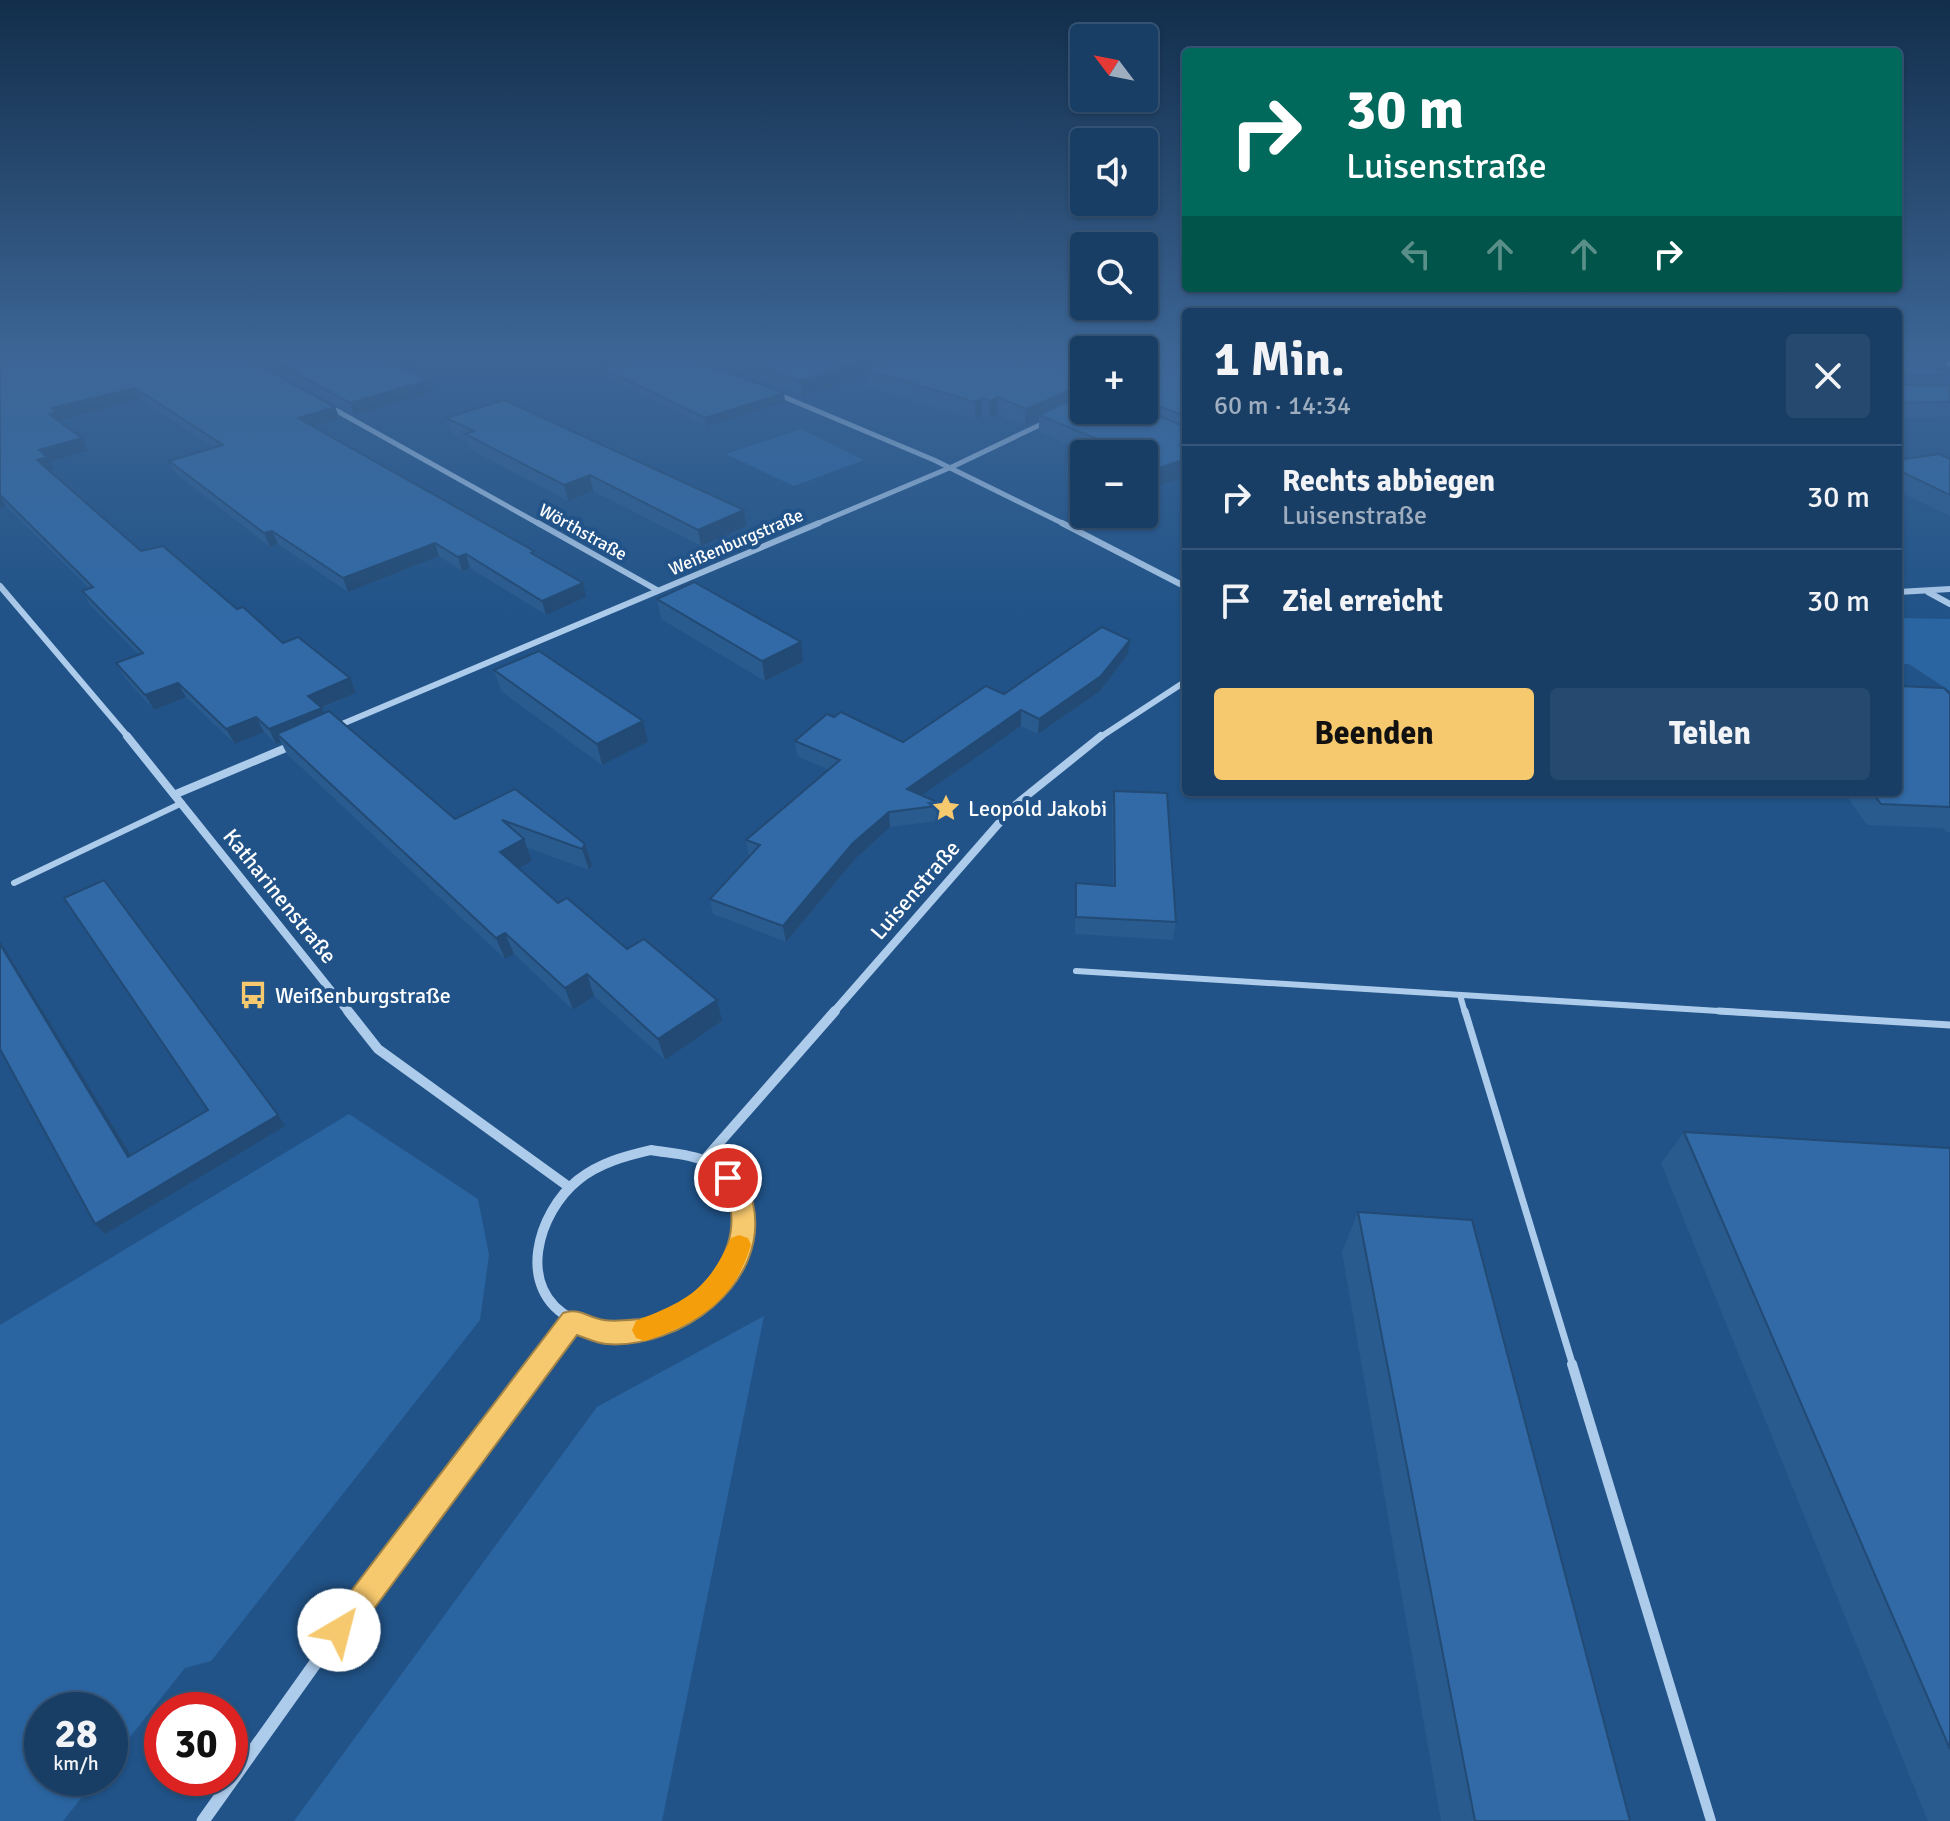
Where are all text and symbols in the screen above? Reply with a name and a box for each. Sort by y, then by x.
north arrow [1070,24,1158,112]
map controls [1070,24,1158,528]
text: 30 m [1346,75,1464,144]
icon: right [1214,80,1318,184]
button: sound [1070,128,1158,216]
text: Luisenstraße [1346,144,1547,189]
button: search [1070,232,1158,320]
icon: left [1394,232,1438,276]
icon: ahead [1478,232,1522,276]
icon: ahead [1562,232,1606,276]
icon: right [1646,232,1690,276]
text: 1 Min. [1214,330,1345,389]
button: close [1786,334,1870,418]
button: + [1070,336,1158,424]
text: 60 m · 14:34 [1214,390,1351,422]
button: − [1070,440,1158,528]
text: Rechts abbiegen [1282,463,1495,500]
icon: right [1214,475,1258,519]
text: 30 m [1807,479,1870,516]
street label: Wörthstraße [535,499,631,565]
text: Luisenstraße [1282,500,1427,532]
street label: Weißenburgstraße [665,504,807,580]
icon: arrive [1214,579,1258,623]
text: Ziel erreicht [1282,583,1443,620]
text: 30 m [1807,583,1870,620]
button: Beenden [1214,688,1534,780]
button: Teilen [1550,688,1870,780]
place icon: Leopold Jakobi [931,793,961,823]
place label: Leopold Jakobi [968,795,1107,822]
street label: Katharinenstraße [217,823,343,969]
street label: Luisenstraße [865,835,965,945]
bus stop icon: Weißenburgstraße [238,980,268,1010]
place label: Weißenburgstraße [275,982,451,1009]
pin [694,1144,762,1212]
icon: arrive [706,1156,750,1200]
position arrow [297,1588,381,1672]
speed limit sign: 30 [144,1692,248,1796]
text: 28 [54,1709,98,1759]
text: km/h [53,1751,99,1776]

